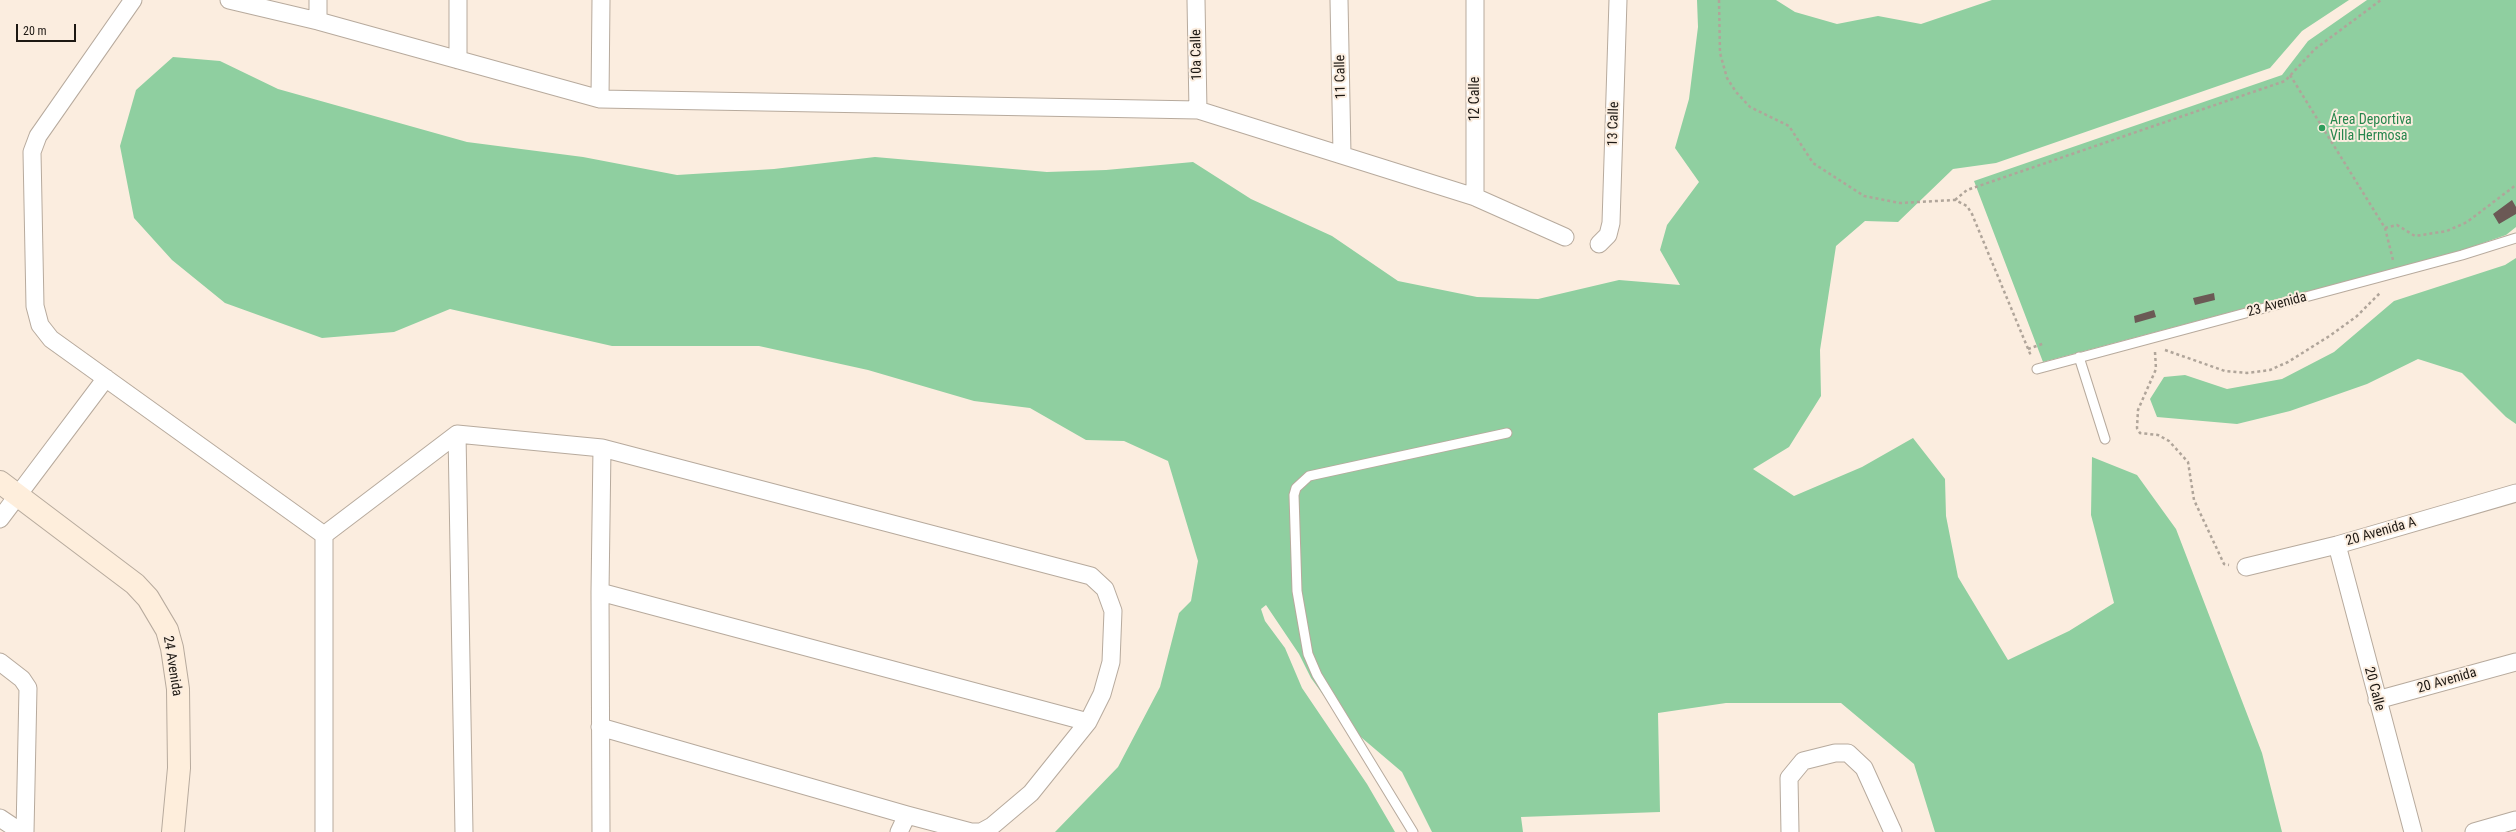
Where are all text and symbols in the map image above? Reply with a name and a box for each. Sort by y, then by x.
scale bar [18,16,78,42]
text: 20 m [23,24,47,38]
street label: 10a Calle [1188,29,1206,81]
street label: 11 Calle [1332,55,1350,99]
street label: 12 Calle [1467,77,1483,121]
street label: 13 Calle [1605,101,1623,147]
place label: Área Deportiva Villa Hermosa [2330,112,2412,144]
marker: Área Deportiva Villa Hermosa [2317,123,2327,133]
street label: 23 Avenida [2245,289,2309,321]
street label: 20 Avenida A [2344,514,2418,550]
street label: 24 Avenida [159,635,185,697]
street label: 20 Calle [2360,665,2388,713]
street label: 20 Avenida [2415,665,2479,697]

